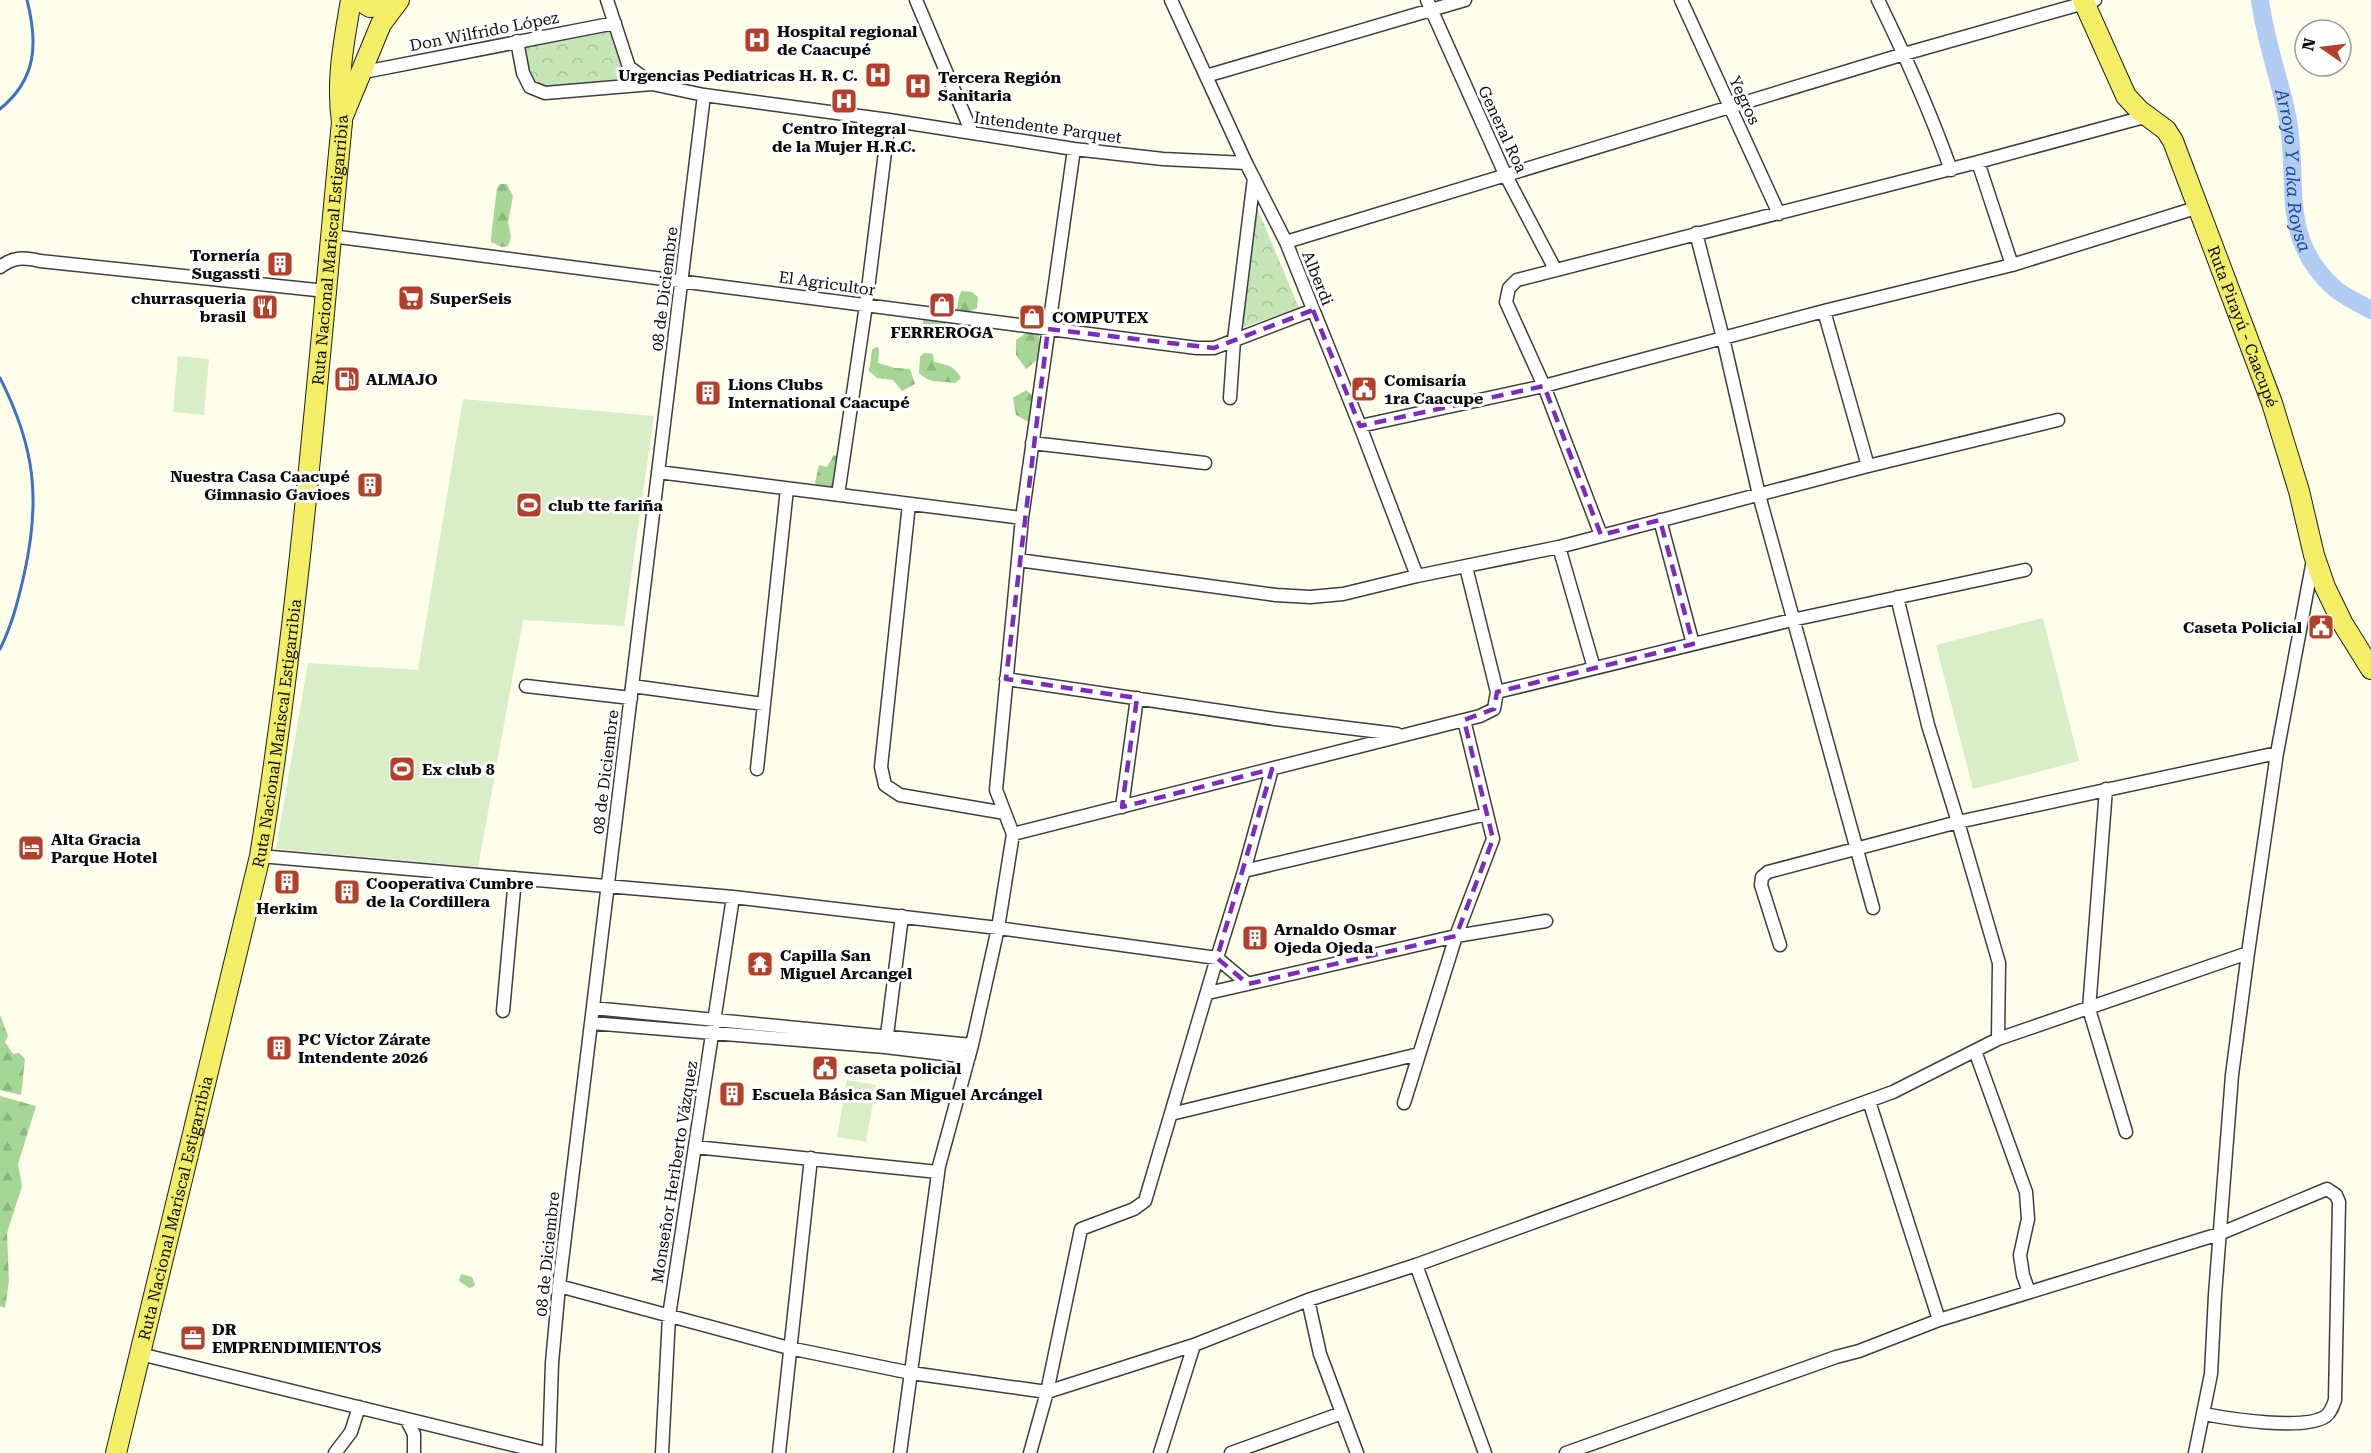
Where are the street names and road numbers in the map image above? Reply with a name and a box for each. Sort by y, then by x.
street label: Don Wilfrido López [408,8,561,55]
street label: Yegros [1725,73,1764,128]
street label: General Roa [1474,83,1531,176]
street label: Intendente Parquet [973,108,1123,147]
street label: Ruta Nacional Mariscal Estigarribia [308,114,352,386]
street label: 08 de Diciembre [647,226,682,352]
street label: Ruta Pirayú - Caacupé [2203,243,2282,410]
street label: Alberdi [1298,248,1337,308]
street label: El Agricultor [777,267,877,300]
street label: Ruta Nacional Mariscal Estigarribia [249,598,305,870]
street label: 08 de Diciembre [588,709,623,835]
street label: Monseñor Heriberto Vázquez [648,1059,701,1284]
street label: Ruta Nacional Mariscal Estigarribia [135,1074,217,1342]
street label: 08 de Diciembre [532,1191,564,1317]

